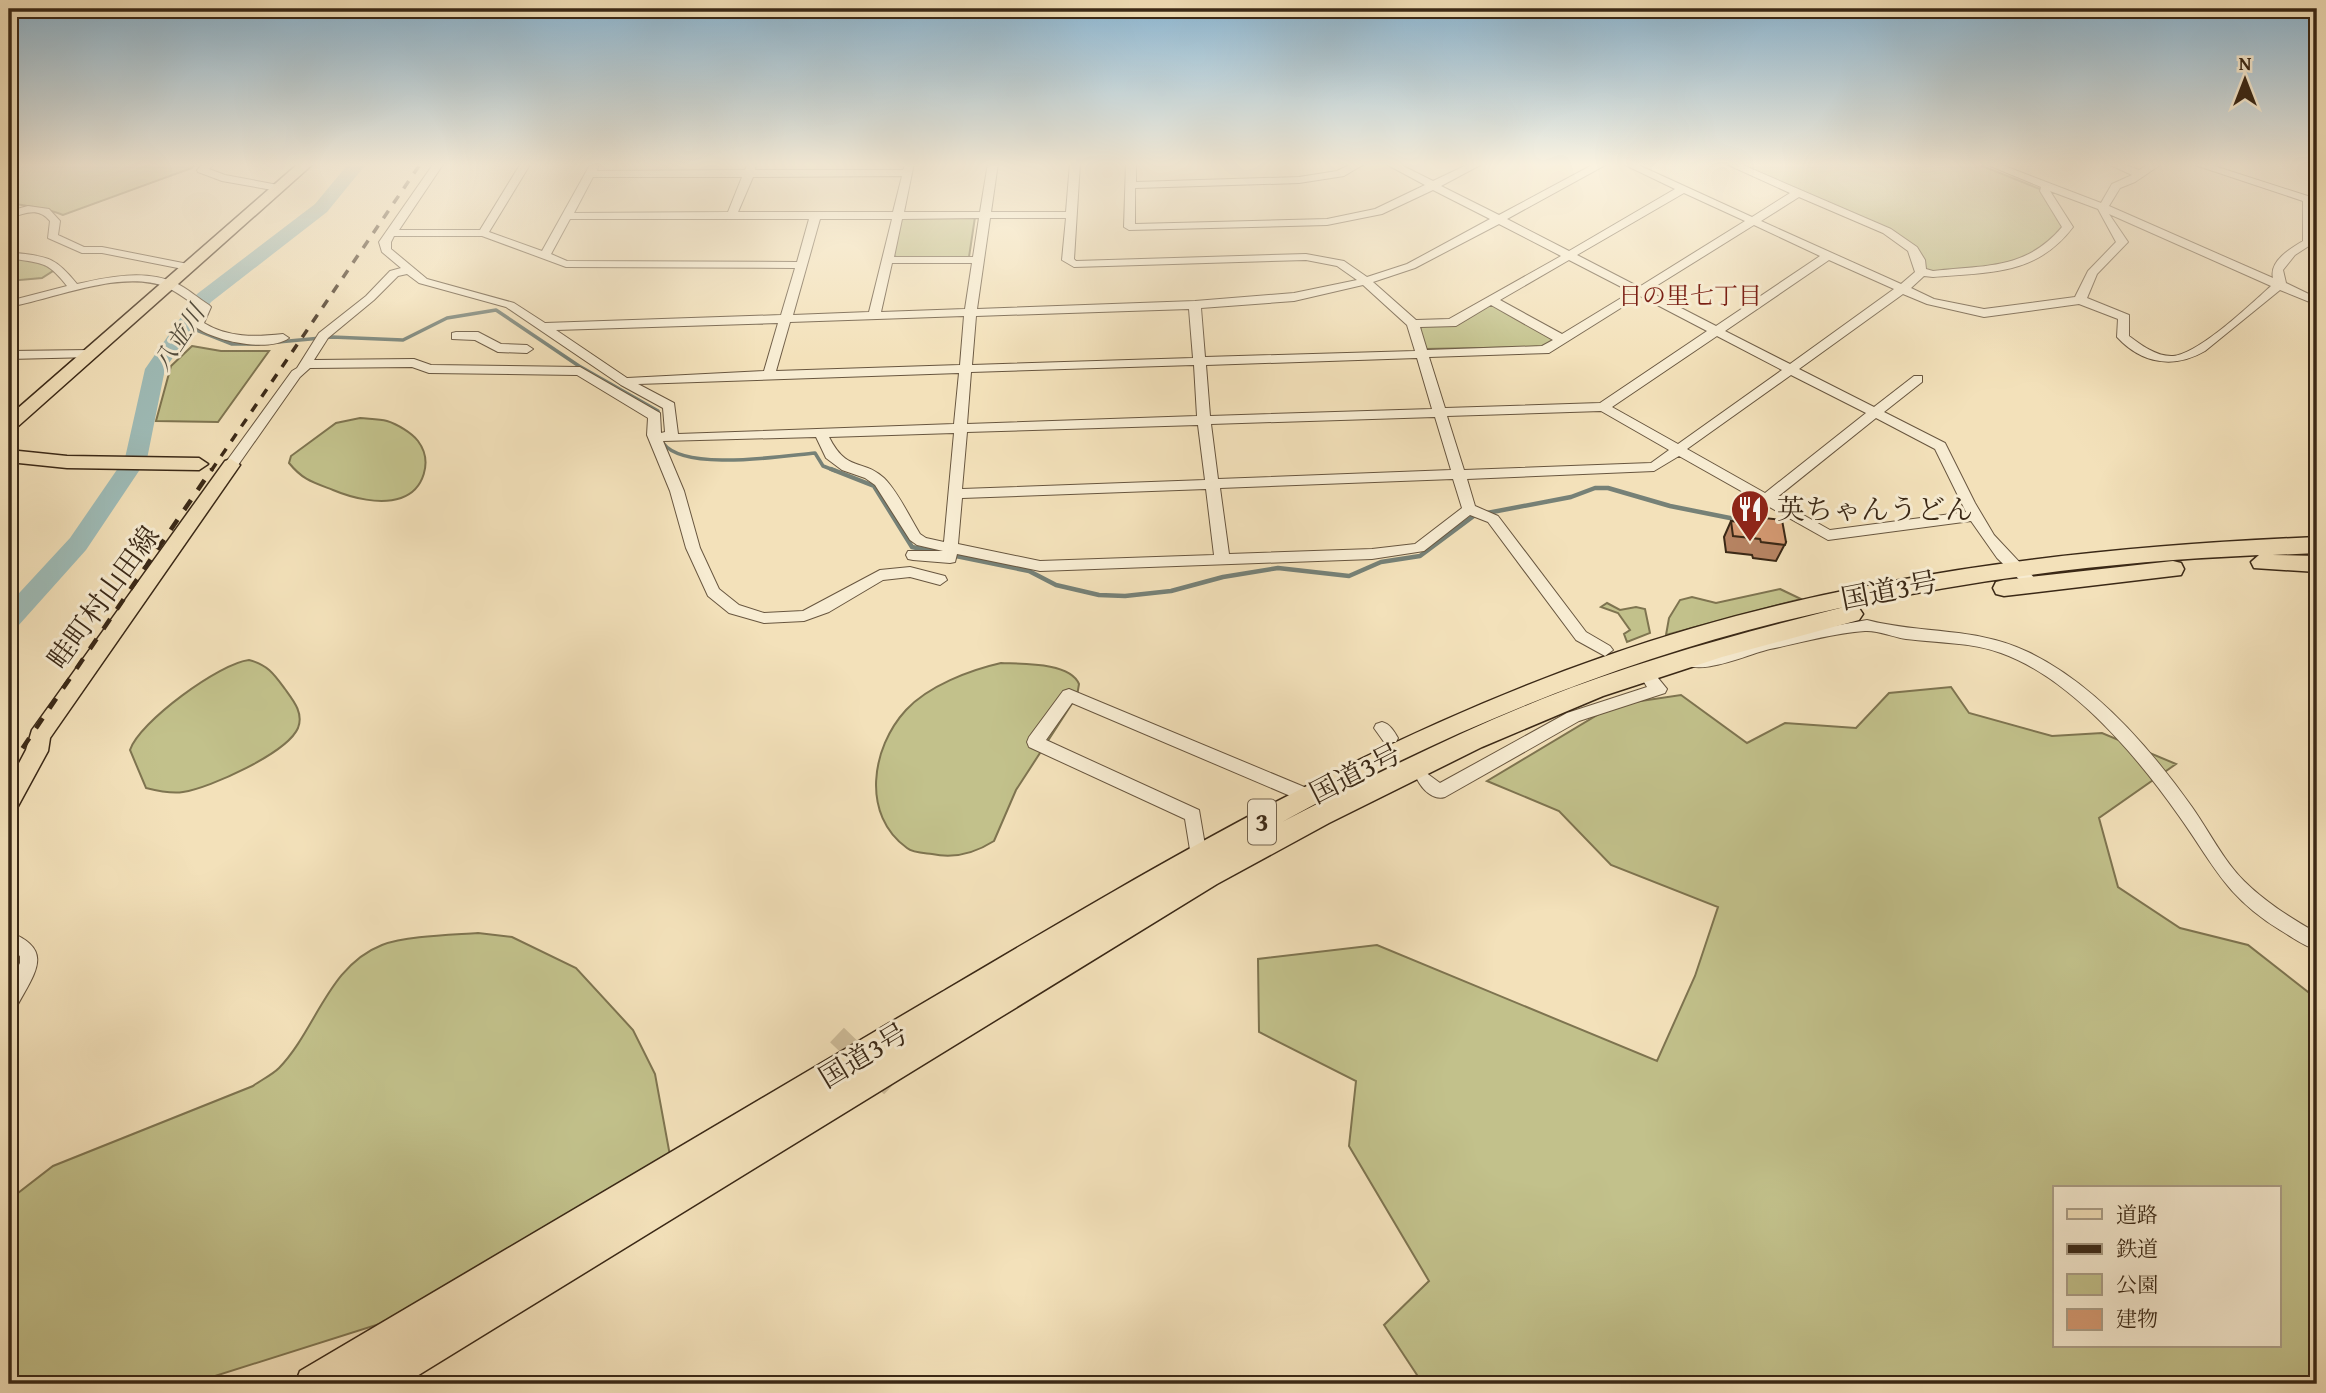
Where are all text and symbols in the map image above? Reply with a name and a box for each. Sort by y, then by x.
north arrow [2210,46,2280,116]
text: N [2239,49,2252,77]
district label: 日の里七丁目 [1618,278,1762,313]
water label: 八並川 [144,295,214,377]
restaurant icon: 英ちゃんうどん [1729,488,1771,543]
place label: 英ちゃんうどん [1777,488,1973,529]
street label: 畦町村山田線 [37,517,169,677]
street label: 国道3号 [1837,560,1941,619]
street label: 国道3号 [1302,732,1408,813]
road number: 3 [1248,800,1276,844]
street label: 国道3号 [810,1012,915,1097]
legend [2053,1186,2280,1348]
text: 道路 [2116,1199,2158,1230]
text: 鉄道 [2116,1233,2158,1264]
text: 公園 [2116,1269,2158,1300]
text: 建物 [2116,1303,2158,1334]

